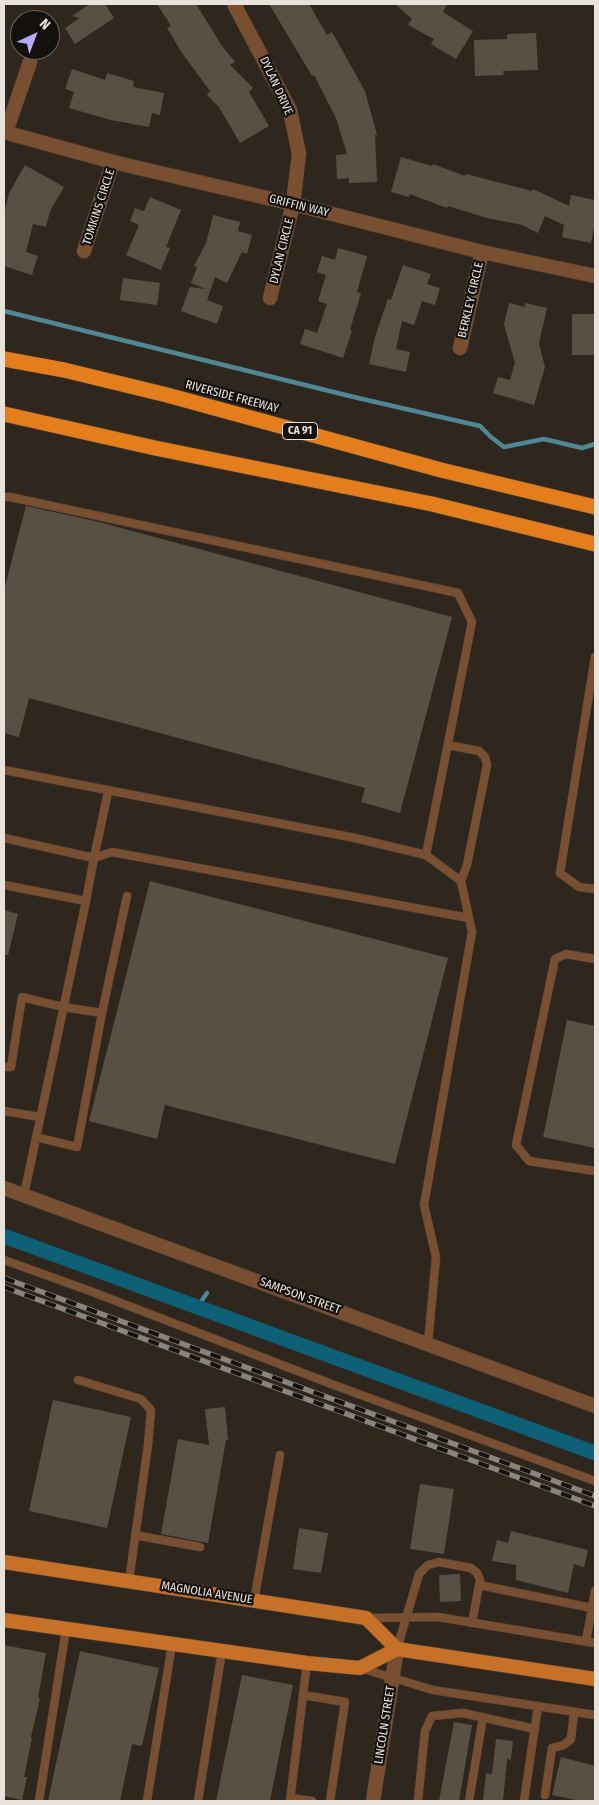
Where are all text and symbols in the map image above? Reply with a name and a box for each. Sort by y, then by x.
north arrow [10,10,60,60]
text: N [36,15,54,33]
street label: DYLAN DRIVE [256,55,296,117]
street label: TOMKINS CIRCLE [80,167,118,247]
street label: GRIFFIN WAY [268,192,330,220]
street label: DYLAN CIRCLE [267,217,297,285]
street label: BERKLEY CIRCLE [455,261,487,339]
street label: RIVERSIDE FREEWAY [184,378,280,416]
road number: CA 91 [282,422,318,440]
street label: SAMPSON STREET [258,1275,342,1317]
street label: MAGNOLIA AVENUE [161,1579,253,1607]
street label: LINCOLN STREET [372,1685,398,1765]

